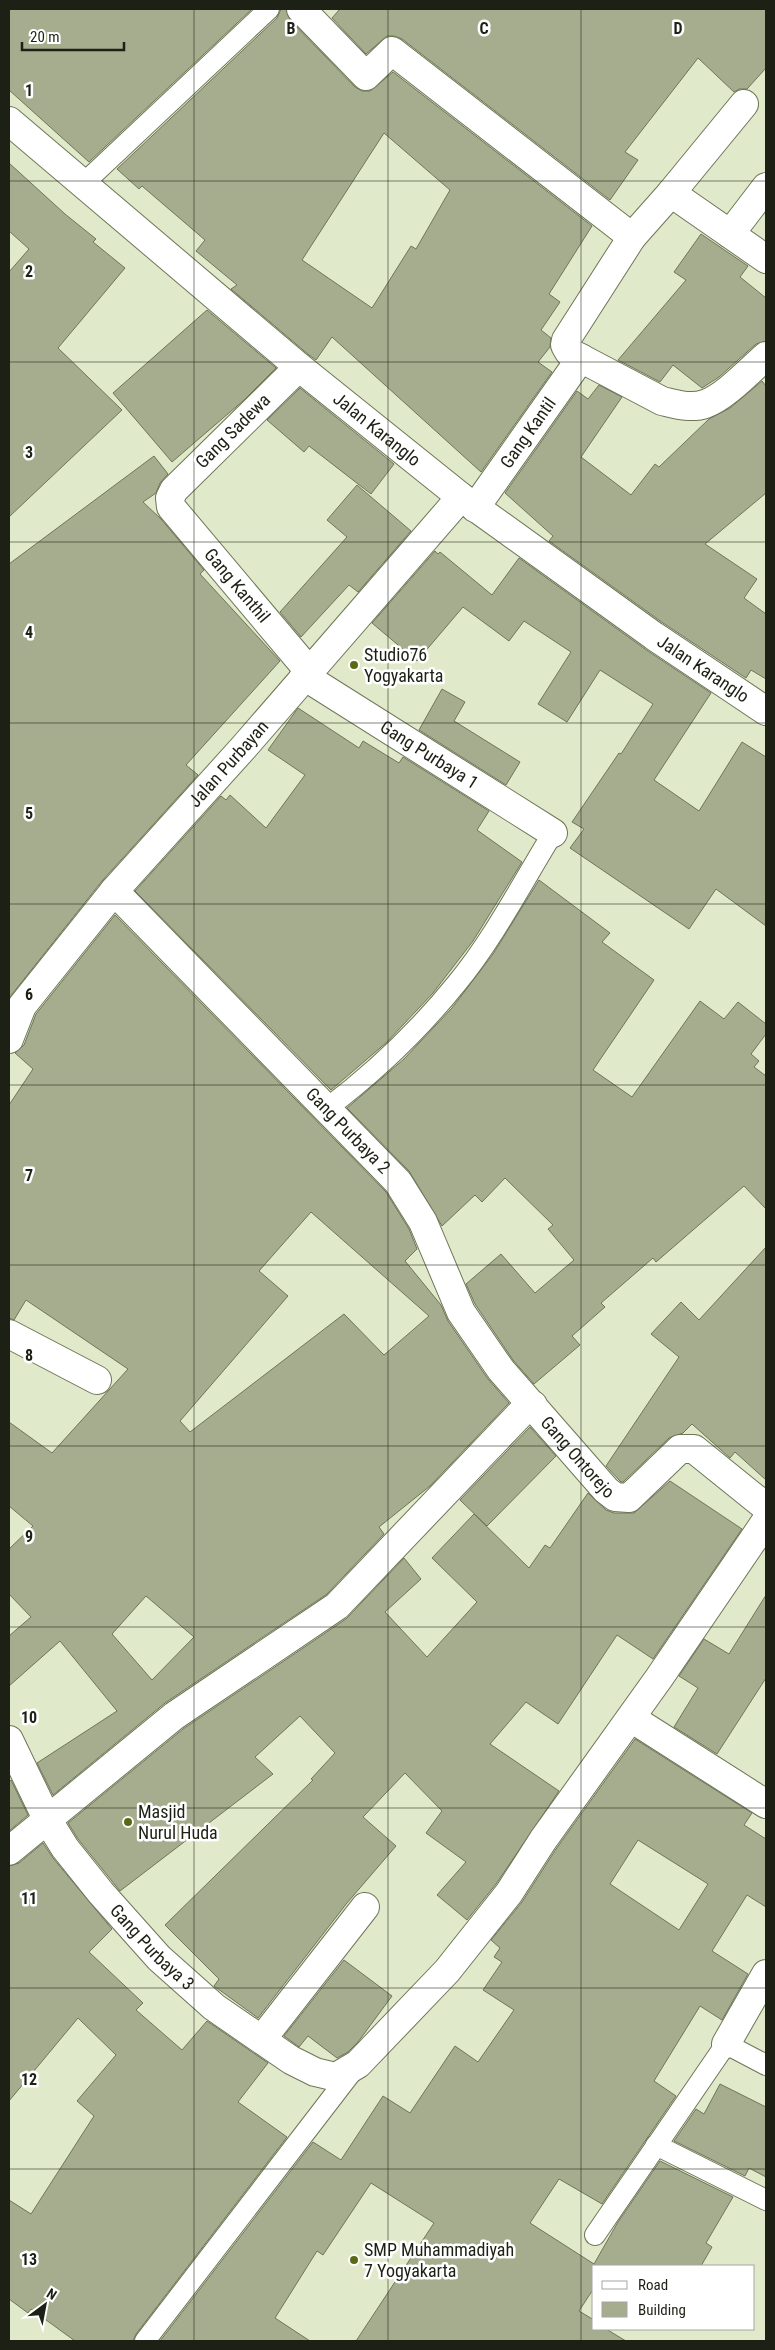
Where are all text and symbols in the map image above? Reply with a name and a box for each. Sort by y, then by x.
text: B [287,19,296,38]
text: C [479,19,489,38]
text: D [673,19,683,38]
scale bar [22,20,125,52]
text: 20 m [30,28,60,46]
text: 1 [25,81,33,100]
text: 2 [25,262,33,281]
street label: Jalan Karanglo [329,388,425,470]
street label: Gang Sadewa [191,389,274,472]
street label: Gang Kantil [496,393,560,472]
text: 3 [25,443,33,462]
street label: Gang Kanthil [200,544,275,627]
text: 4 [25,623,33,642]
street label: Jalan Karanglo [654,630,753,707]
place label: Studio76 Yogyakarta [364,644,443,686]
marker: Studio76 Yogyakarta [348,659,360,671]
street label: Jalan Purbayan [184,716,272,811]
street label: Gang Purbaya 1 [377,716,482,793]
text: 5 [25,804,33,823]
text: 6 [25,985,33,1004]
street label: Gang Purbaya 2 [302,1083,395,1178]
text: 7 [25,1166,33,1185]
text: 8 [25,1346,33,1365]
street label: Gang Ontorejo [536,1412,619,1502]
text: 9 [25,1527,33,1546]
text: 10 [21,1708,37,1727]
place label: Masjid Nurul Huda [138,1801,218,1843]
marker: Masjid Nurul Huda [122,1816,134,1828]
text: 11 [21,1889,37,1908]
street label: Gang Purbaya 3 [106,1900,199,1994]
text: 12 [21,2070,37,2089]
place label: SMP Muhammadiyah 7 Yogyakarta [364,2239,514,2281]
text: 13 [21,2250,37,2269]
marker: SMP Muhammadiyah 7 Yogyakarta [348,2254,360,2266]
legend [592,2265,755,2330]
text: Road [638,2276,668,2294]
north arrow [20,2280,70,2330]
text: N [44,2285,60,2303]
text: Building [638,2301,686,2319]

